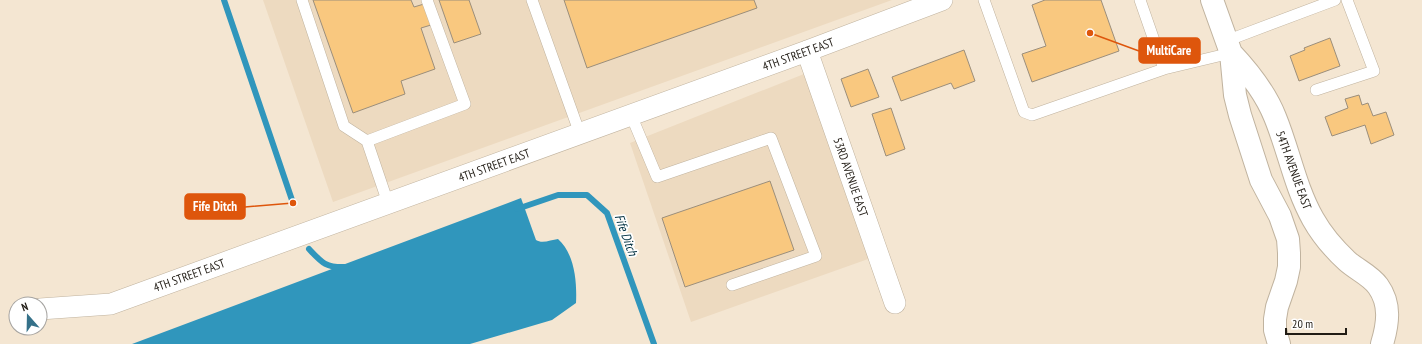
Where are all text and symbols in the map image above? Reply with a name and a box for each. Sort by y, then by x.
street label: 4TH STREET EAST [760,34,836,74]
callout: MultiCare [1139,38,1200,63]
text: MultiCare [1147,42,1192,59]
street label: 54TH AVENUE EAST [1273,129,1315,212]
street label: 53RD AVENUE EAST [830,135,872,219]
street label: 4TH STREET EAST [456,145,532,185]
callout: Fife Ditch [185,194,245,219]
text: Fife Ditch [193,198,237,215]
water label: Fife Ditch [611,212,642,259]
street label: 4TH STREET EAST [151,255,227,295]
north arrow [8,296,48,336]
text: N [19,299,30,314]
scale bar [1286,310,1346,336]
text: 20 m [1292,316,1313,331]

